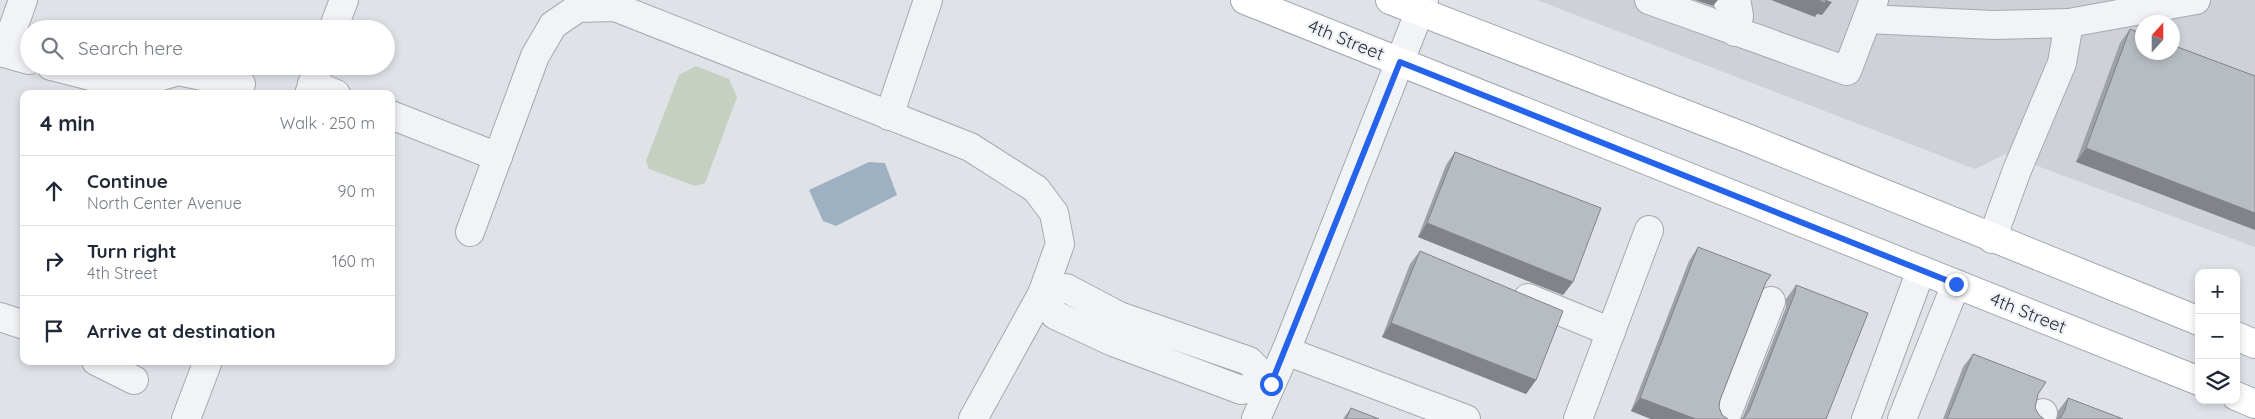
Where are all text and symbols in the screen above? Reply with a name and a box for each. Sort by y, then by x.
street label: 4th Street [1305,14,1388,65]
north arrow [2135,15,2180,60]
search box [20,20,395,75]
icon: search [38,34,66,62]
text: Search here [78,36,183,60]
text: 4 min [40,110,95,136]
text: Walk · 250 m [280,113,375,133]
text: Continue [87,169,168,193]
icon: ahead [40,177,68,205]
text: 90 m [338,181,375,201]
text: North Center Avenue [87,193,242,213]
text: Turn right [87,239,176,263]
icon: right [40,247,68,275]
text: 160 m [332,251,375,271]
text: 4th Street [87,263,158,283]
map controls [2195,269,2240,404]
button: + [2195,269,2240,314]
route end [1945,273,1968,296]
street label: 4th Street [1987,287,2070,338]
button: − [2195,314,2240,359]
icon: arrive [40,317,68,345]
text: Arrive at destination [87,319,276,343]
button: layers [2195,359,2240,404]
route start [1260,373,1283,396]

